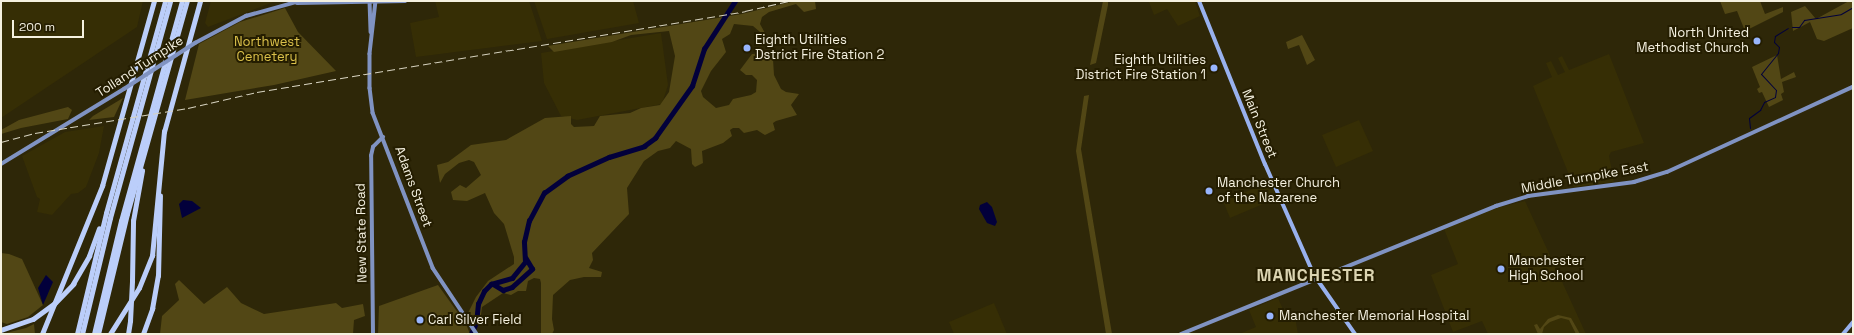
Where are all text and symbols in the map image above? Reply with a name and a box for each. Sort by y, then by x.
scale bar [14,12,86,38]
text: 200 m [19,19,55,35]
place label: North United Methodist Church [1636,26,1749,57]
street label: Tolland Turnpike [93,33,187,101]
place label: Eighth Utilities Dstrict Fire Station 2 [755,33,884,64]
park label: Northwest Cemetery [234,35,300,66]
marker: North United Methodist Church [1752,36,1762,46]
marker: Eighth Utilities Dstrict Fire Station 2 [742,43,752,53]
place label: Eighth Utilities District Fire Station 1 [1076,53,1206,84]
marker: Eighth Utilities District Fire Station 1 [1209,63,1219,73]
street label: Main Street [1238,87,1280,161]
street label: Adams Street [391,144,435,230]
street label: Middle Turnpike East [1520,159,1650,197]
place label: Manchester Church of the Nazarene [1217,176,1340,207]
street label: New State Road [353,183,371,283]
marker: Manchester Church of the Nazarene [1204,186,1214,196]
place label: Manchester High School [1509,254,1584,285]
marker: Manchester High School [1496,264,1506,274]
district label: MANCHESTER [1257,266,1375,286]
place label: Manchester Memorial Hospital [1279,308,1469,324]
marker: Manchester Memorial Hospital [1264,310,1276,322]
place label: Carl Silver Field [428,312,522,328]
marker: Carl Silver Field [415,315,425,325]

